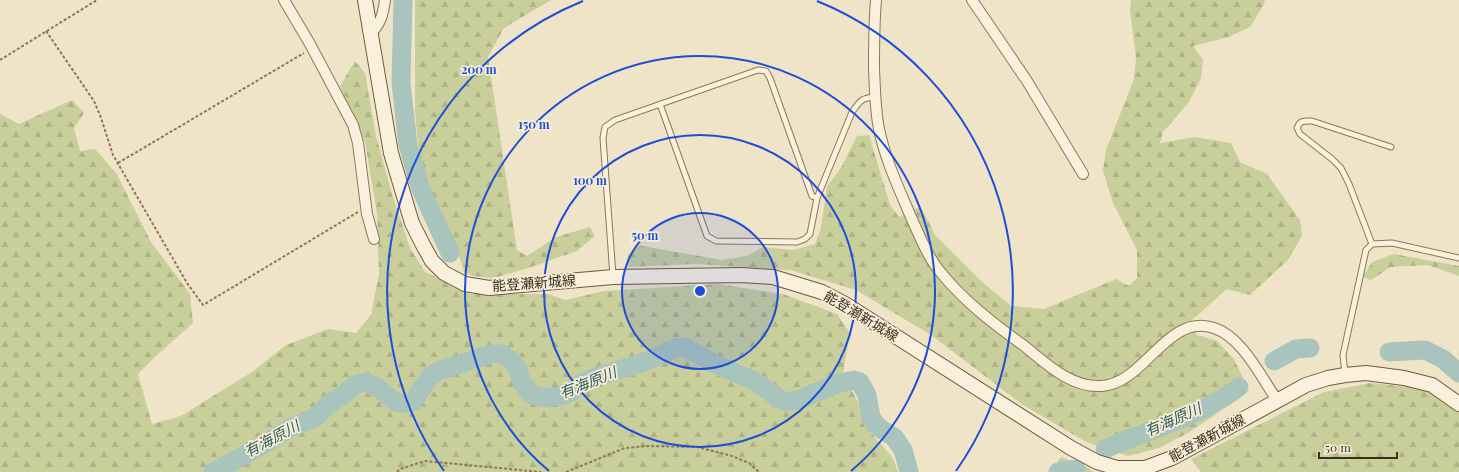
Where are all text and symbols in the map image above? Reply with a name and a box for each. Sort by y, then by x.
text: 200 m [461,61,497,77]
text: 150 m [518,116,550,132]
text: 100 m [573,172,607,188]
text: 50 m [632,227,659,243]
street label: 能登瀬新城線 [491,270,577,295]
centre of rings [693,284,707,298]
street label: 能登瀬新城線 [820,286,902,345]
water label: 有海原川 [556,361,621,403]
water label: 有海原川 [1141,397,1206,440]
street label: 能登瀬新城線 [1165,409,1248,466]
water label: 有海原川 [240,414,304,461]
scale bar [1319,434,1397,460]
text: 50 m [1325,439,1351,455]

